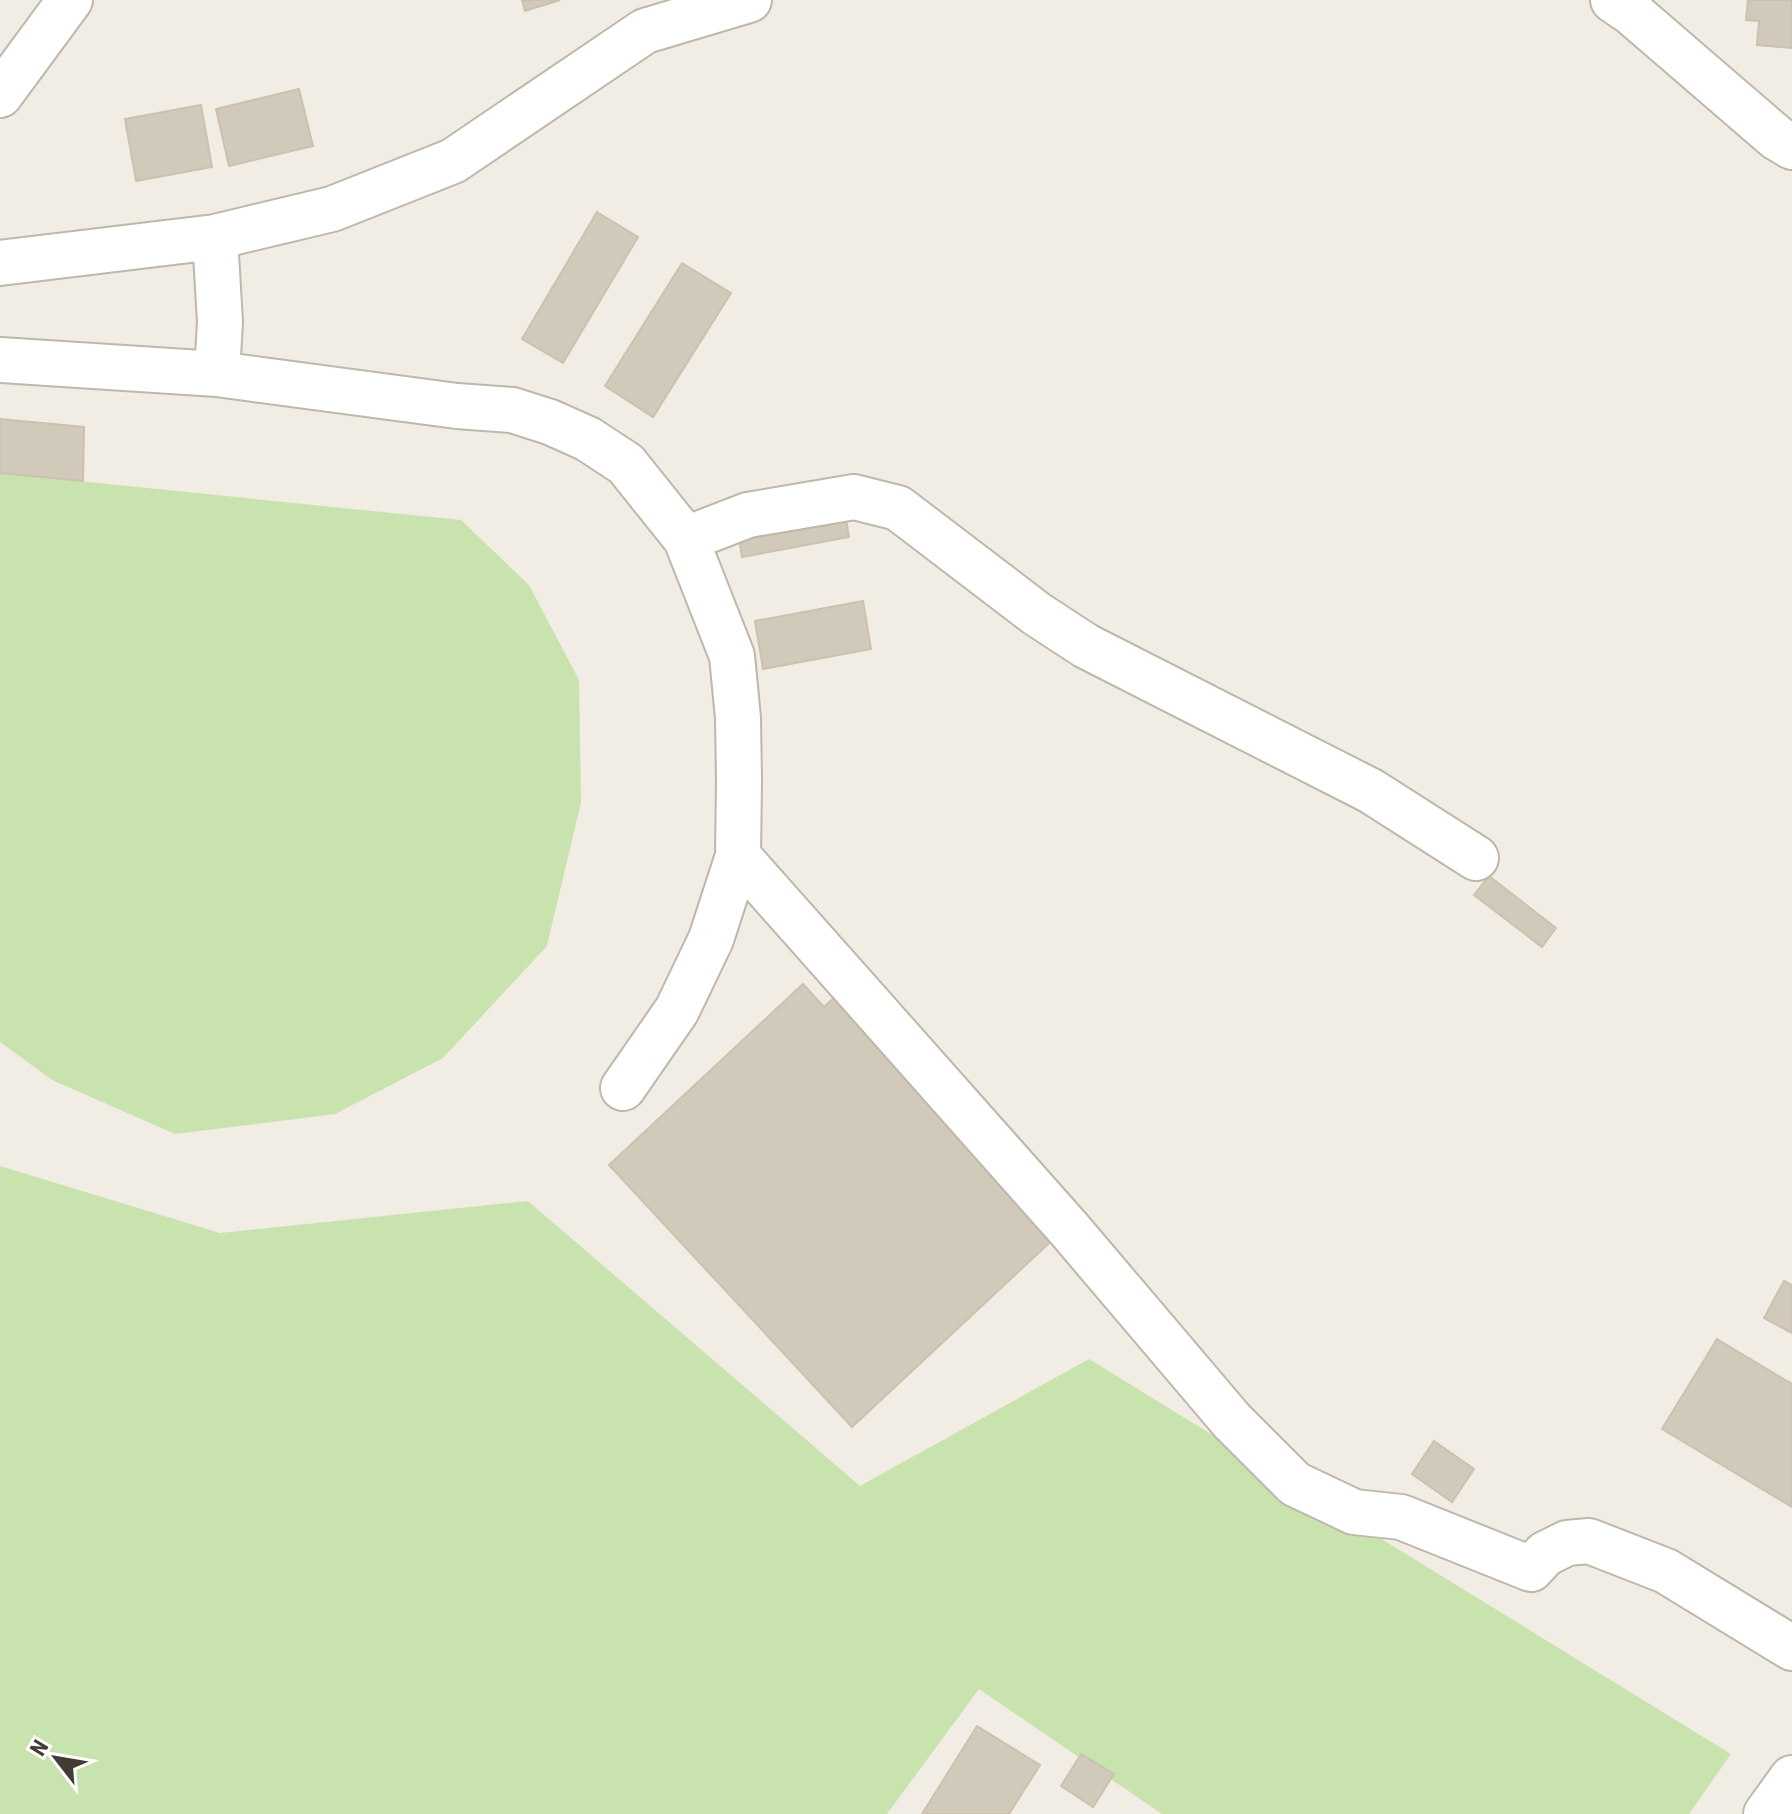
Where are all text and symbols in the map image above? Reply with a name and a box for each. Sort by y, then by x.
north arrow [16,1718,96,1798]
text: N [25,1736,53,1760]

